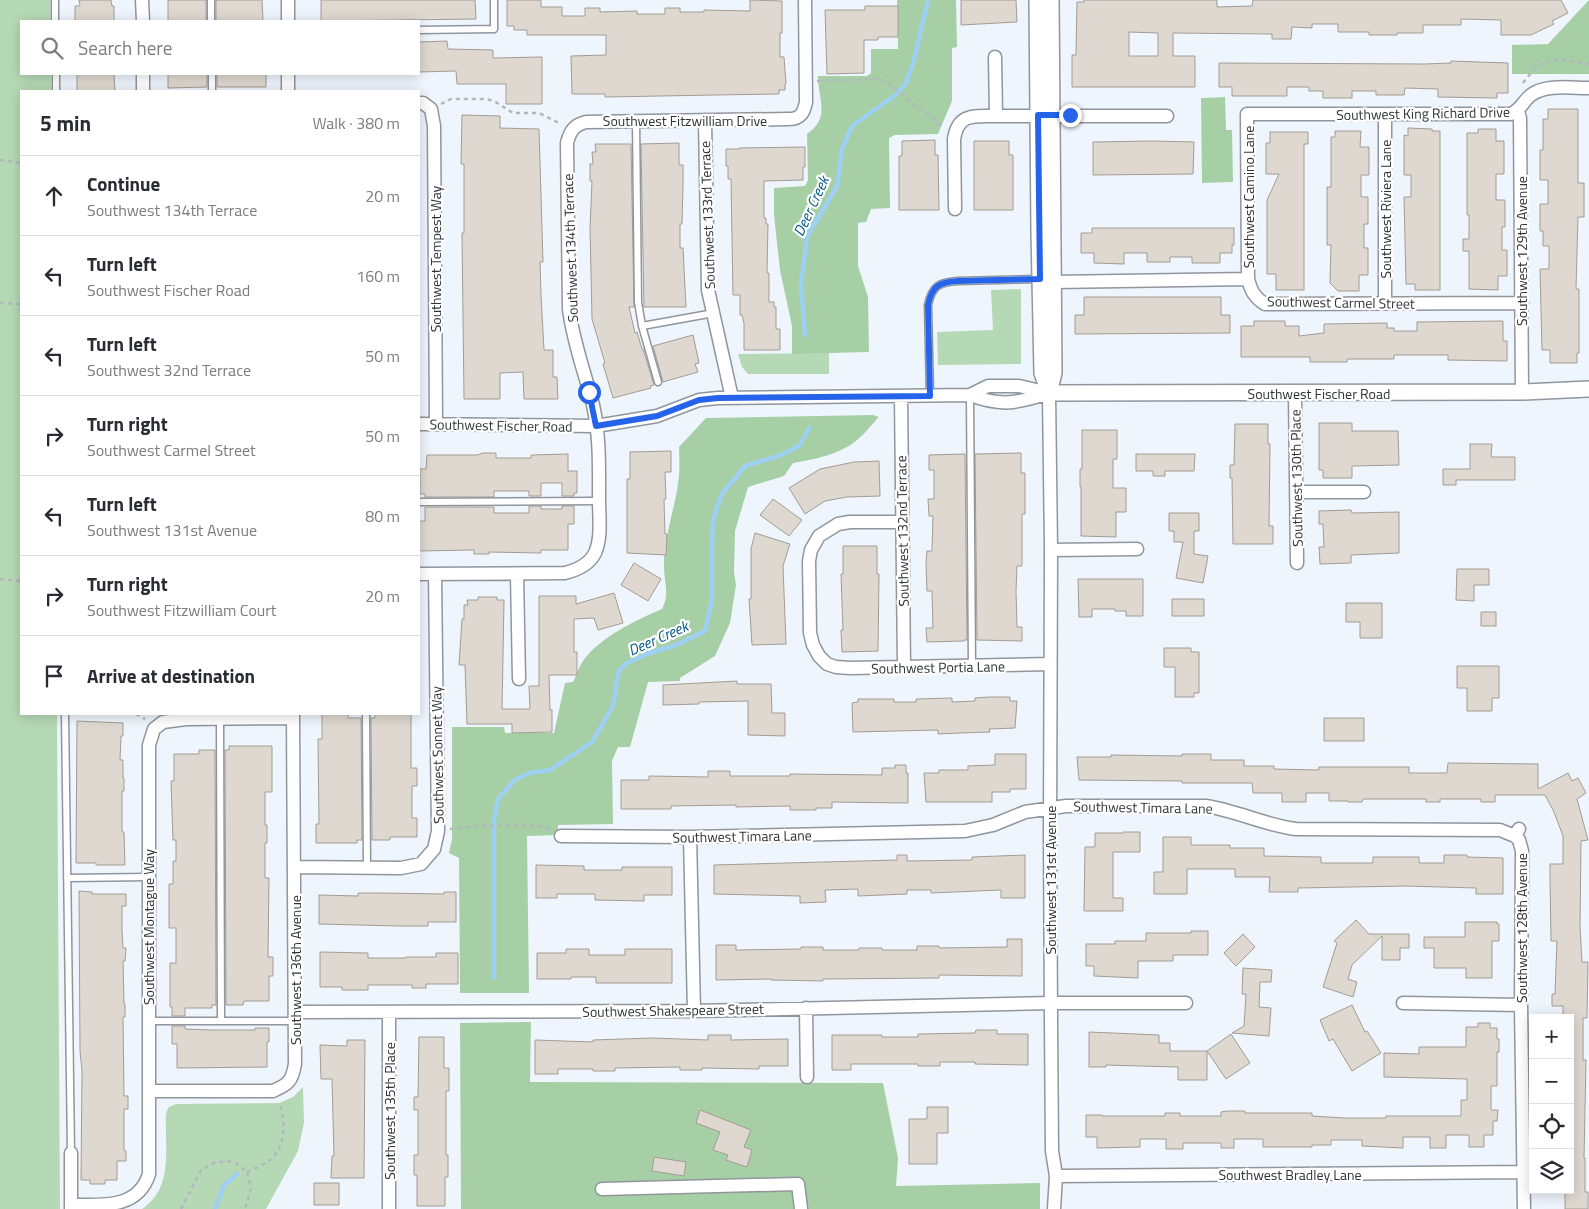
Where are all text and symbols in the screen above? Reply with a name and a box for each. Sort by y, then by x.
search box [20,20,420,75]
text: Search here [78,33,172,62]
icon: search [38,34,66,62]
street label: Southwest King Richard Drive [1336,101,1510,125]
route end [1059,104,1082,127]
text: 5 min [40,107,91,139]
street label: Southwest Fitzwilliam Drive [603,110,767,131]
text: Walk · 380 m [312,111,400,135]
street label: Southwest Camino Lane [1238,126,1259,268]
street label: Southwest 133rd Terrace [694,140,720,290]
street label: Southwest Riviera Lane [1375,140,1396,278]
text: Continue [87,169,160,198]
water label: Deer Creek [787,170,836,240]
street label: Southwest 134th Terrace [557,173,583,323]
street label: Southwest 129th Avenue [1511,176,1532,326]
icon: ahead [40,182,68,210]
text: 20 m [365,184,400,208]
street label: Southwest Tempest Way [425,185,446,332]
text: Southwest 134th Terrace [87,198,257,222]
text: Turn left [87,249,157,278]
icon: left [40,262,68,290]
text: 160 m [356,264,400,288]
text: Southwest Fischer Road [87,278,250,302]
street label: Southwest Carmel Street [1267,290,1415,314]
text: Turn left [87,329,157,358]
icon: left [40,342,68,370]
text: 50 m [365,344,400,368]
text: Southwest 32nd Terrace [87,358,251,382]
route start [578,381,601,404]
street label: Southwest Fischer Road [1248,383,1390,404]
text: Turn right [87,409,168,438]
street label: Southwest 130th Place [1284,409,1308,547]
street label: Southwest Fischer Road [429,413,573,437]
icon: right [40,422,68,450]
text: 50 m [365,424,400,448]
text: Southwest Carmel Street [87,438,256,462]
street label: Southwest 132nd Terrace [890,455,914,607]
text: Turn left [87,489,157,518]
icon: left [40,502,68,530]
text: 80 m [365,504,400,528]
text: Southwest 131st Avenue [87,518,257,542]
text: Turn right [87,569,168,598]
icon: right [40,582,68,610]
text: 20 m [365,584,400,608]
text: Southwest Fitzwilliam Court [87,598,276,622]
water label: Deer Creek [624,614,694,661]
street label: Southwest Portia Lane [871,655,1005,679]
text: Arrive at destination [87,661,255,690]
icon: arrive [40,662,68,690]
street label: Southwest Sonnet Way [425,686,449,824]
street label: Southwest Timara Lane [1073,795,1213,819]
street label: Southwest 131st Avenue [1040,806,1061,954]
street label: Southwest Timara Lane [672,824,812,848]
street label: Southwest Montague Way [138,849,159,1005]
street label: Southwest 128th Avenue [1511,853,1532,1003]
street label: Southwest 136th Avenue [285,895,306,1045]
street label: Southwest Shakespeare Street [582,998,764,1022]
map controls [1529,1014,1574,1194]
button: + [1529,1014,1574,1059]
street label: Southwest 135th Place [379,1042,400,1180]
button: − [1529,1059,1574,1104]
button: locate [1529,1104,1574,1149]
button: layers [1529,1149,1574,1194]
street label: Southwest Bradley Lane [1218,1164,1362,1185]

